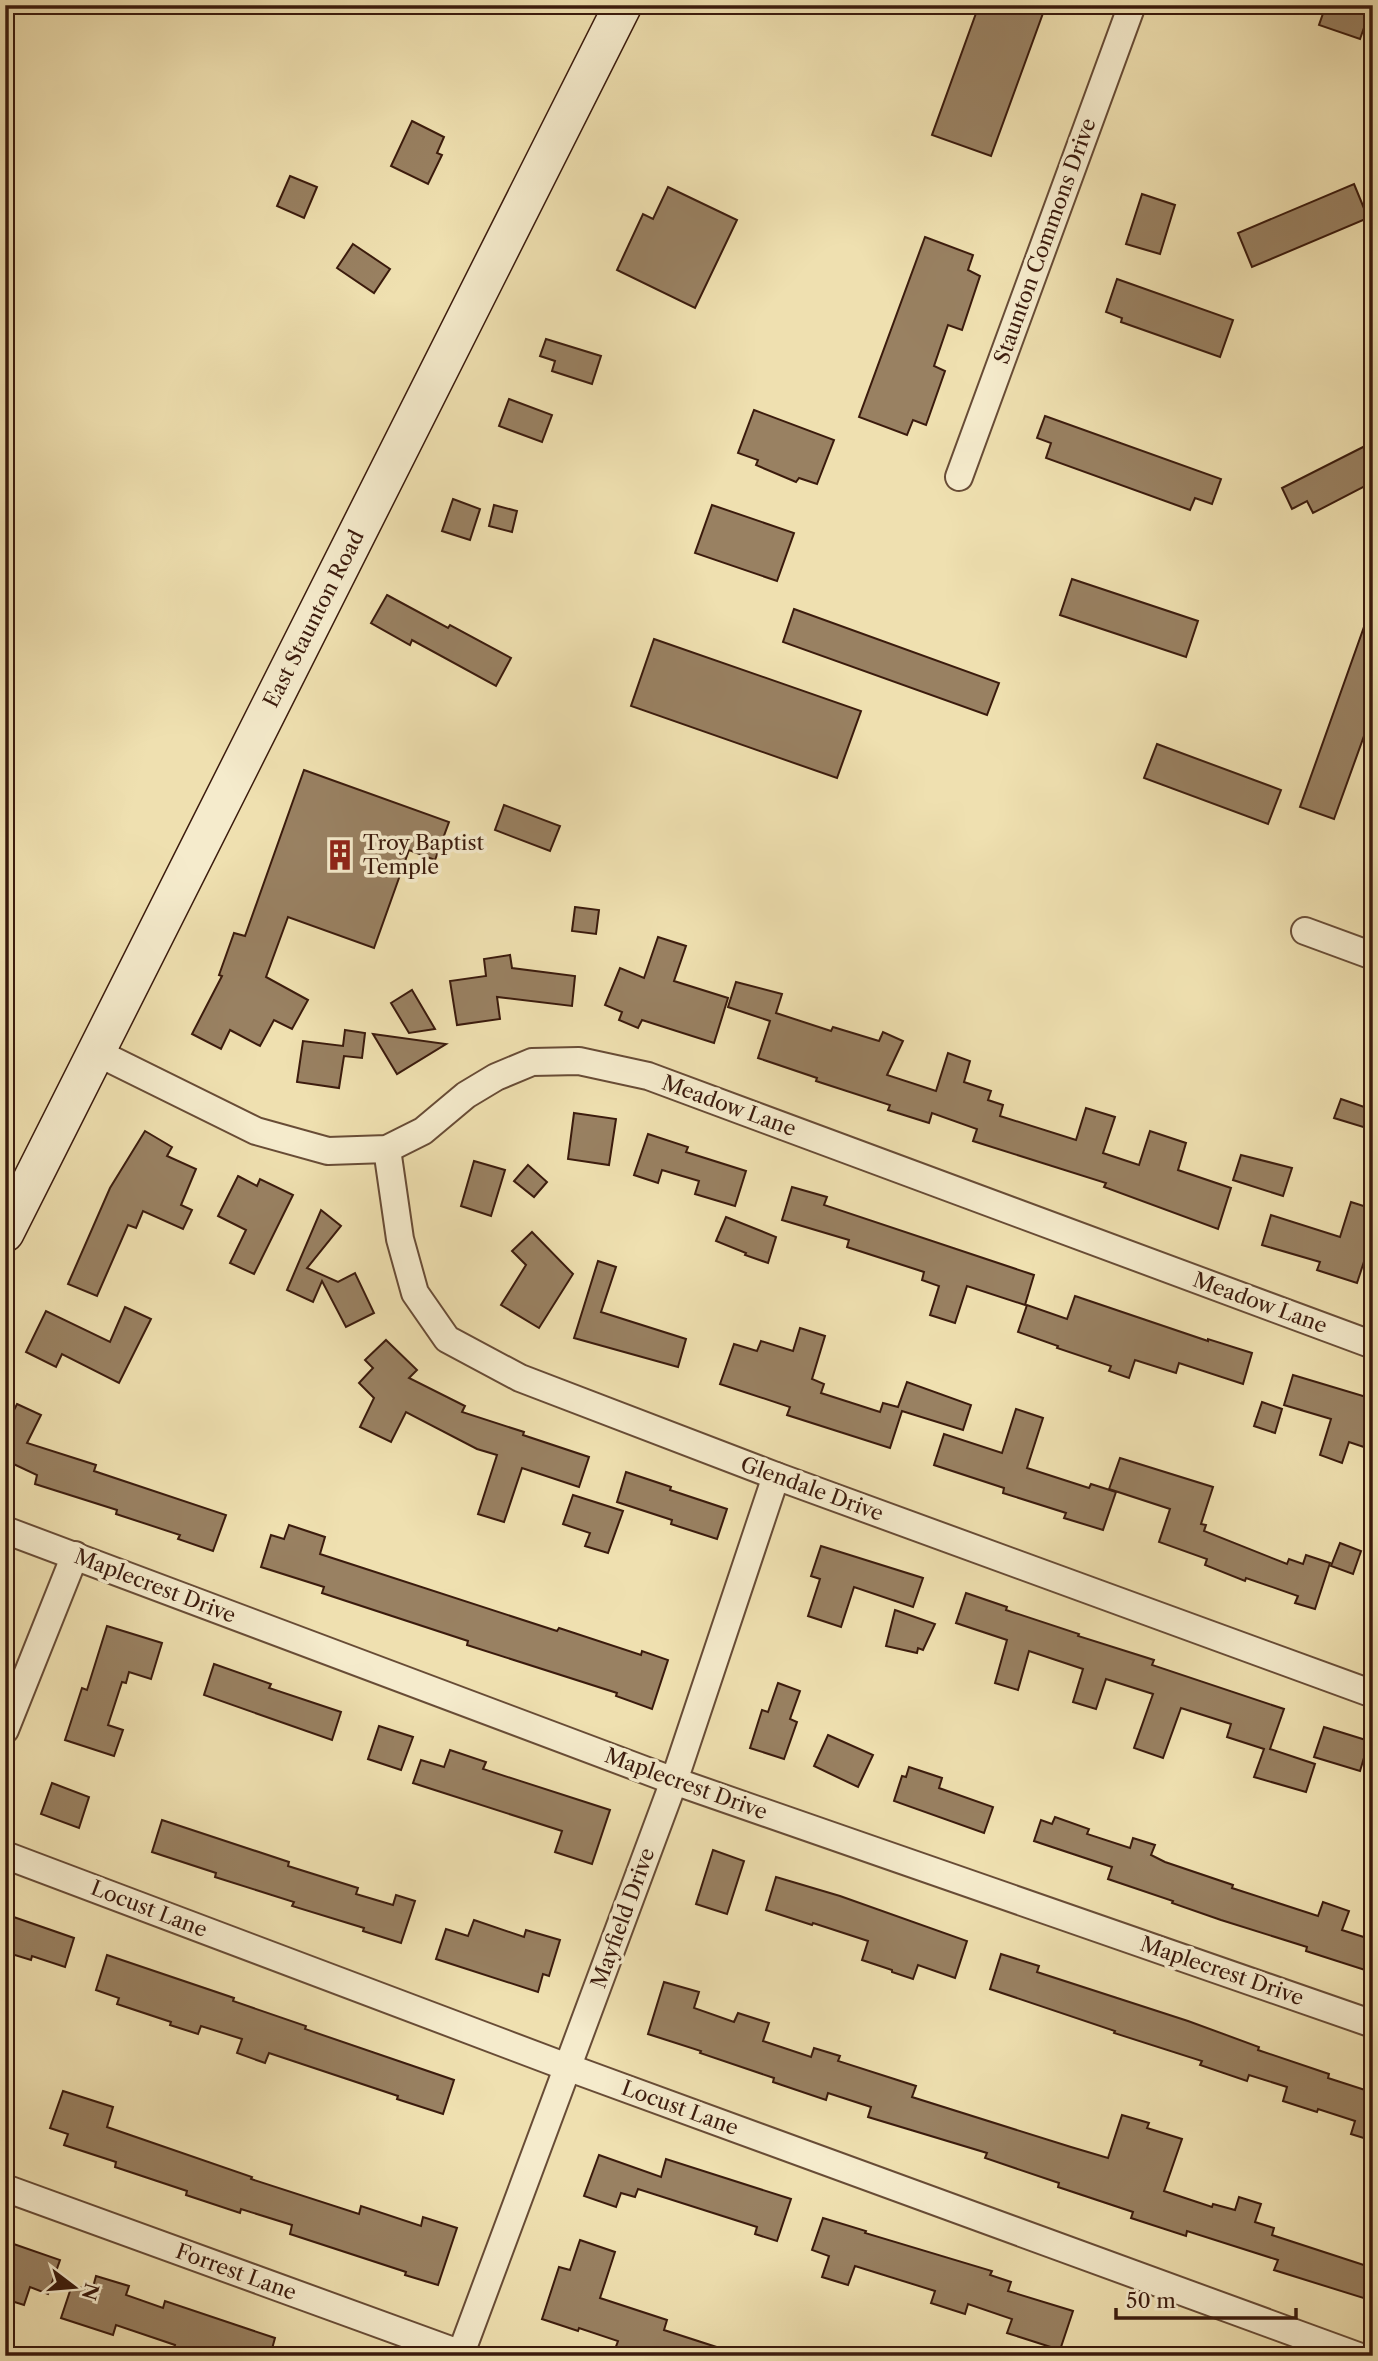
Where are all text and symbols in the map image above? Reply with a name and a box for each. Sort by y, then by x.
street label: Staunton Commons Drive [988,115,1101,367]
street label: East Staunton Road [258,526,369,712]
place label: Troy Baptist Temple [363,830,484,879]
building icon: Troy Baptist Temple [323,838,357,872]
street label: Meadow Lane [659,1070,800,1141]
street label: Meadow Lane [1190,1267,1331,1338]
street label: Glendale Drive [737,1451,887,1526]
street label: Maplecrest Drive [71,1543,239,1628]
street label: Maplecrest Drive [602,1743,771,1825]
street label: Mayfield Drive [586,1844,659,1991]
street label: Locust Lane [88,1875,211,1942]
street label: Maplecrest Drive [1137,1931,1307,2010]
street label: Locust Lane [618,2075,742,2140]
street label: Forrest Lane [172,2238,300,2305]
north arrow [38,2252,108,2322]
scale bar [1116,2277,1296,2321]
text: N [77,2280,103,2303]
text: 50 m [1126,2288,1176,2313]

